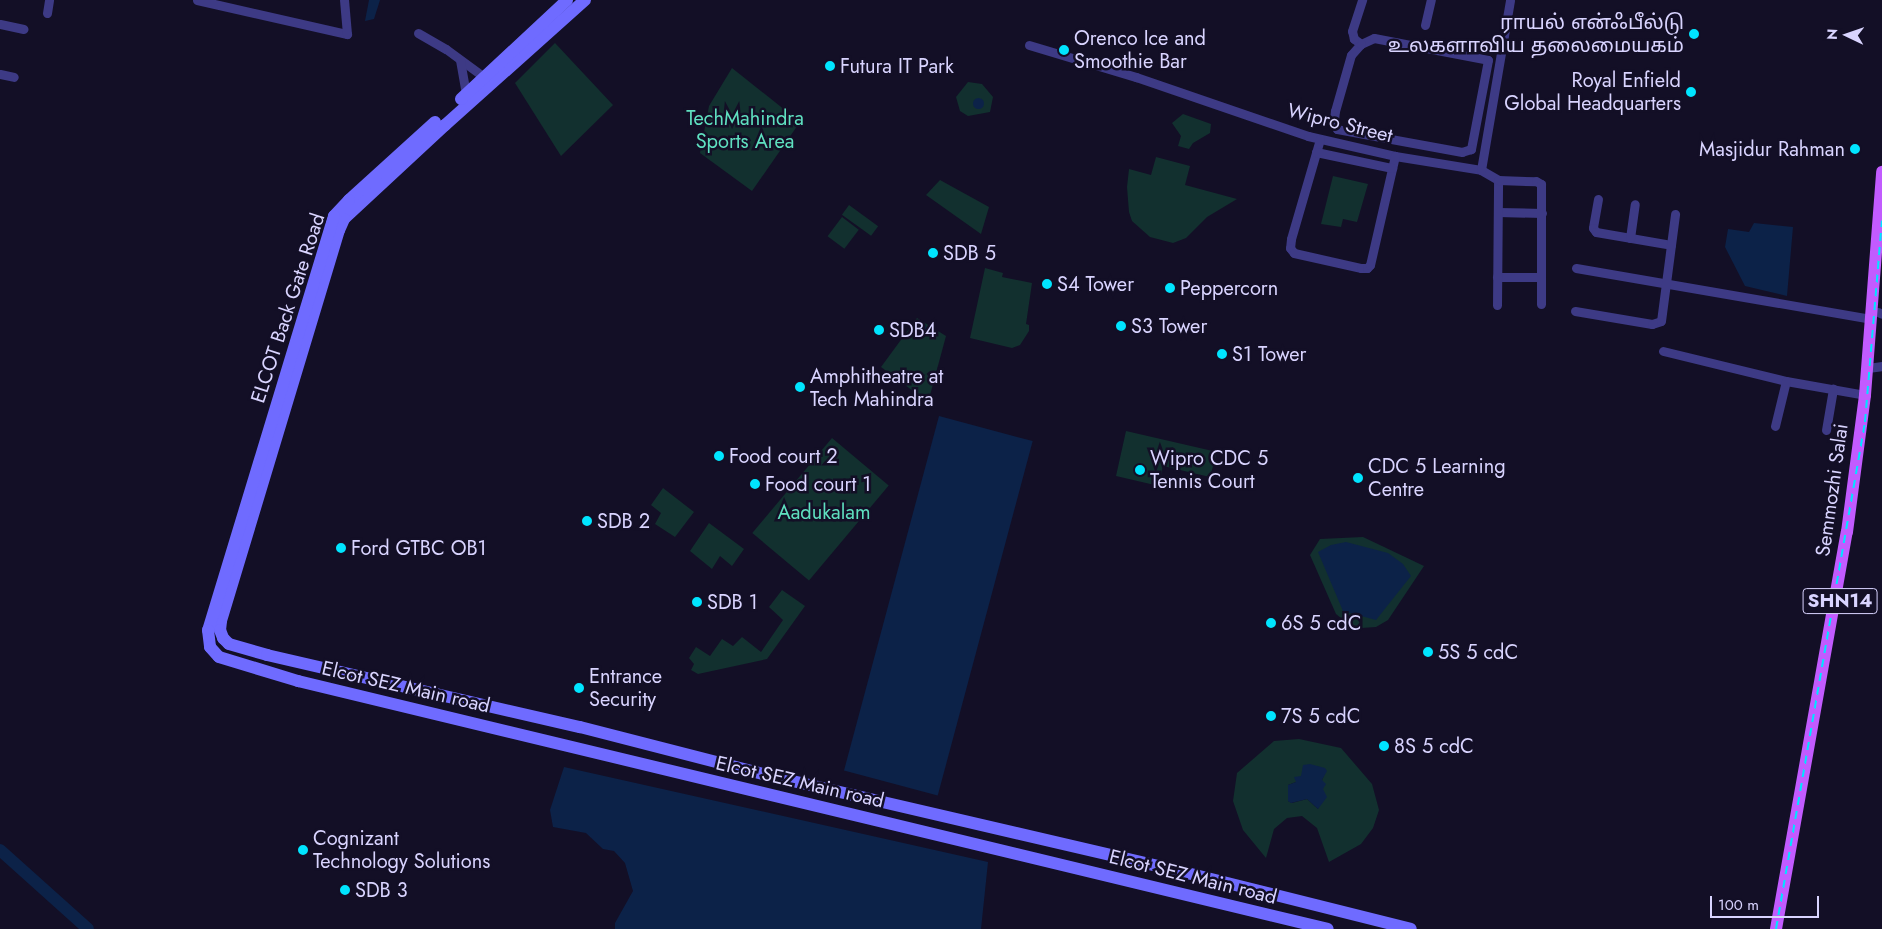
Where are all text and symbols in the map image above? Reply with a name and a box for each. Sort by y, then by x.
place label: ராயல் என்ஃபீல்டு உலகளாவிய தலைமையகம் [1388,10,1684,57]
north arrow [1822,10,1872,60]
place label: Orenco Ice and Smoothie Bar [1074,26,1206,73]
marker: ராயல் என்ஃபீல்டு உலகளாவிய தலைமையகம் [1688,28,1700,40]
text: N [1822,28,1842,40]
marker: Orenco Ice and Smoothie Bar [1058,44,1070,56]
place label: Futura IT Park [840,54,954,78]
marker: Futura IT Park [824,60,836,72]
place label: Royal Enfield Global Headquarters [1504,68,1681,115]
marker: Royal Enfield Global Headquarters [1685,86,1697,98]
street label: Wipro Street [1285,98,1395,148]
park label: TechMahindra Sports Area [686,107,804,154]
place label: Masjidur Rahman [1699,137,1845,161]
marker: Masjidur Rahman [1849,143,1861,155]
street label: ELCOT Back Gate Road [246,210,330,406]
place label: SDB 5 [943,241,996,265]
marker: SDB 5 [927,247,939,259]
place label: S4 Tower [1057,272,1134,296]
place label: Peppercorn [1180,276,1278,300]
marker: S4 Tower [1041,278,1053,290]
marker: Peppercorn [1164,282,1176,294]
place label: S3 Tower [1131,314,1207,338]
place label: SDB4 [889,318,936,342]
marker: S3 Tower [1115,320,1127,332]
marker: SDB4 [873,324,885,336]
place label: S1 Tower [1232,342,1306,366]
marker: S1 Tower [1216,348,1228,360]
place label: Amphitheatre at Tech Mahindra [810,364,943,411]
marker: Amphitheatre at Tech Mahindra [794,381,806,393]
street label: Semmozhi Salai [1811,422,1853,558]
place label: Food court 2 [729,444,838,468]
place label: Wipro CDC 5 Tennis Court [1150,446,1268,493]
marker: Food court 2 [713,450,725,462]
place label: CDC 5 Learning Centre [1368,454,1506,501]
marker: Wipro CDC 5 Tennis Court [1134,464,1146,476]
place label: Food court 1 [765,472,871,496]
marker: CDC 5 Learning Centre [1352,472,1364,484]
marker: Food court 1 [749,478,761,490]
park label: Aadukalam [778,500,870,524]
place label: SDB 2 [597,509,650,533]
marker: SDB 2 [581,515,593,527]
place label: Ford GTBC OB1 [351,536,487,560]
marker: Ford GTBC OB1 [335,542,347,554]
road number: SHN14 [1802,584,1878,618]
place label: SDB 1 [707,590,758,614]
marker: SDB 1 [691,596,703,608]
place label: 6S 5 cdC [1281,611,1361,635]
marker: 6S 5 cdC [1265,617,1277,629]
place label: 5S 5 cdC [1438,640,1518,664]
marker: 5S 5 cdC [1422,646,1434,658]
street label: Elcot SEZ Main road [320,656,492,718]
place label: Entrance Security [589,664,662,711]
marker: Entrance Security [573,682,585,694]
place label: 7S 5 cdC [1281,704,1360,728]
marker: 7S 5 cdC [1265,710,1277,722]
place label: 8S 5 cdC [1394,734,1474,758]
marker: 8S 5 cdC [1378,740,1390,752]
street label: Elcot SEZ Main road [714,751,886,813]
place label: Cognizant Technology Solutions [313,826,490,873]
marker: Cognizant Technology Solutions [297,844,309,856]
street label: Elcot SEZ Main road [1107,845,1279,909]
place label: SDB 3 [355,878,408,902]
marker: SDB 3 [339,884,351,896]
scale bar [1712,886,1821,918]
text: 100 m [1718,894,1759,916]

